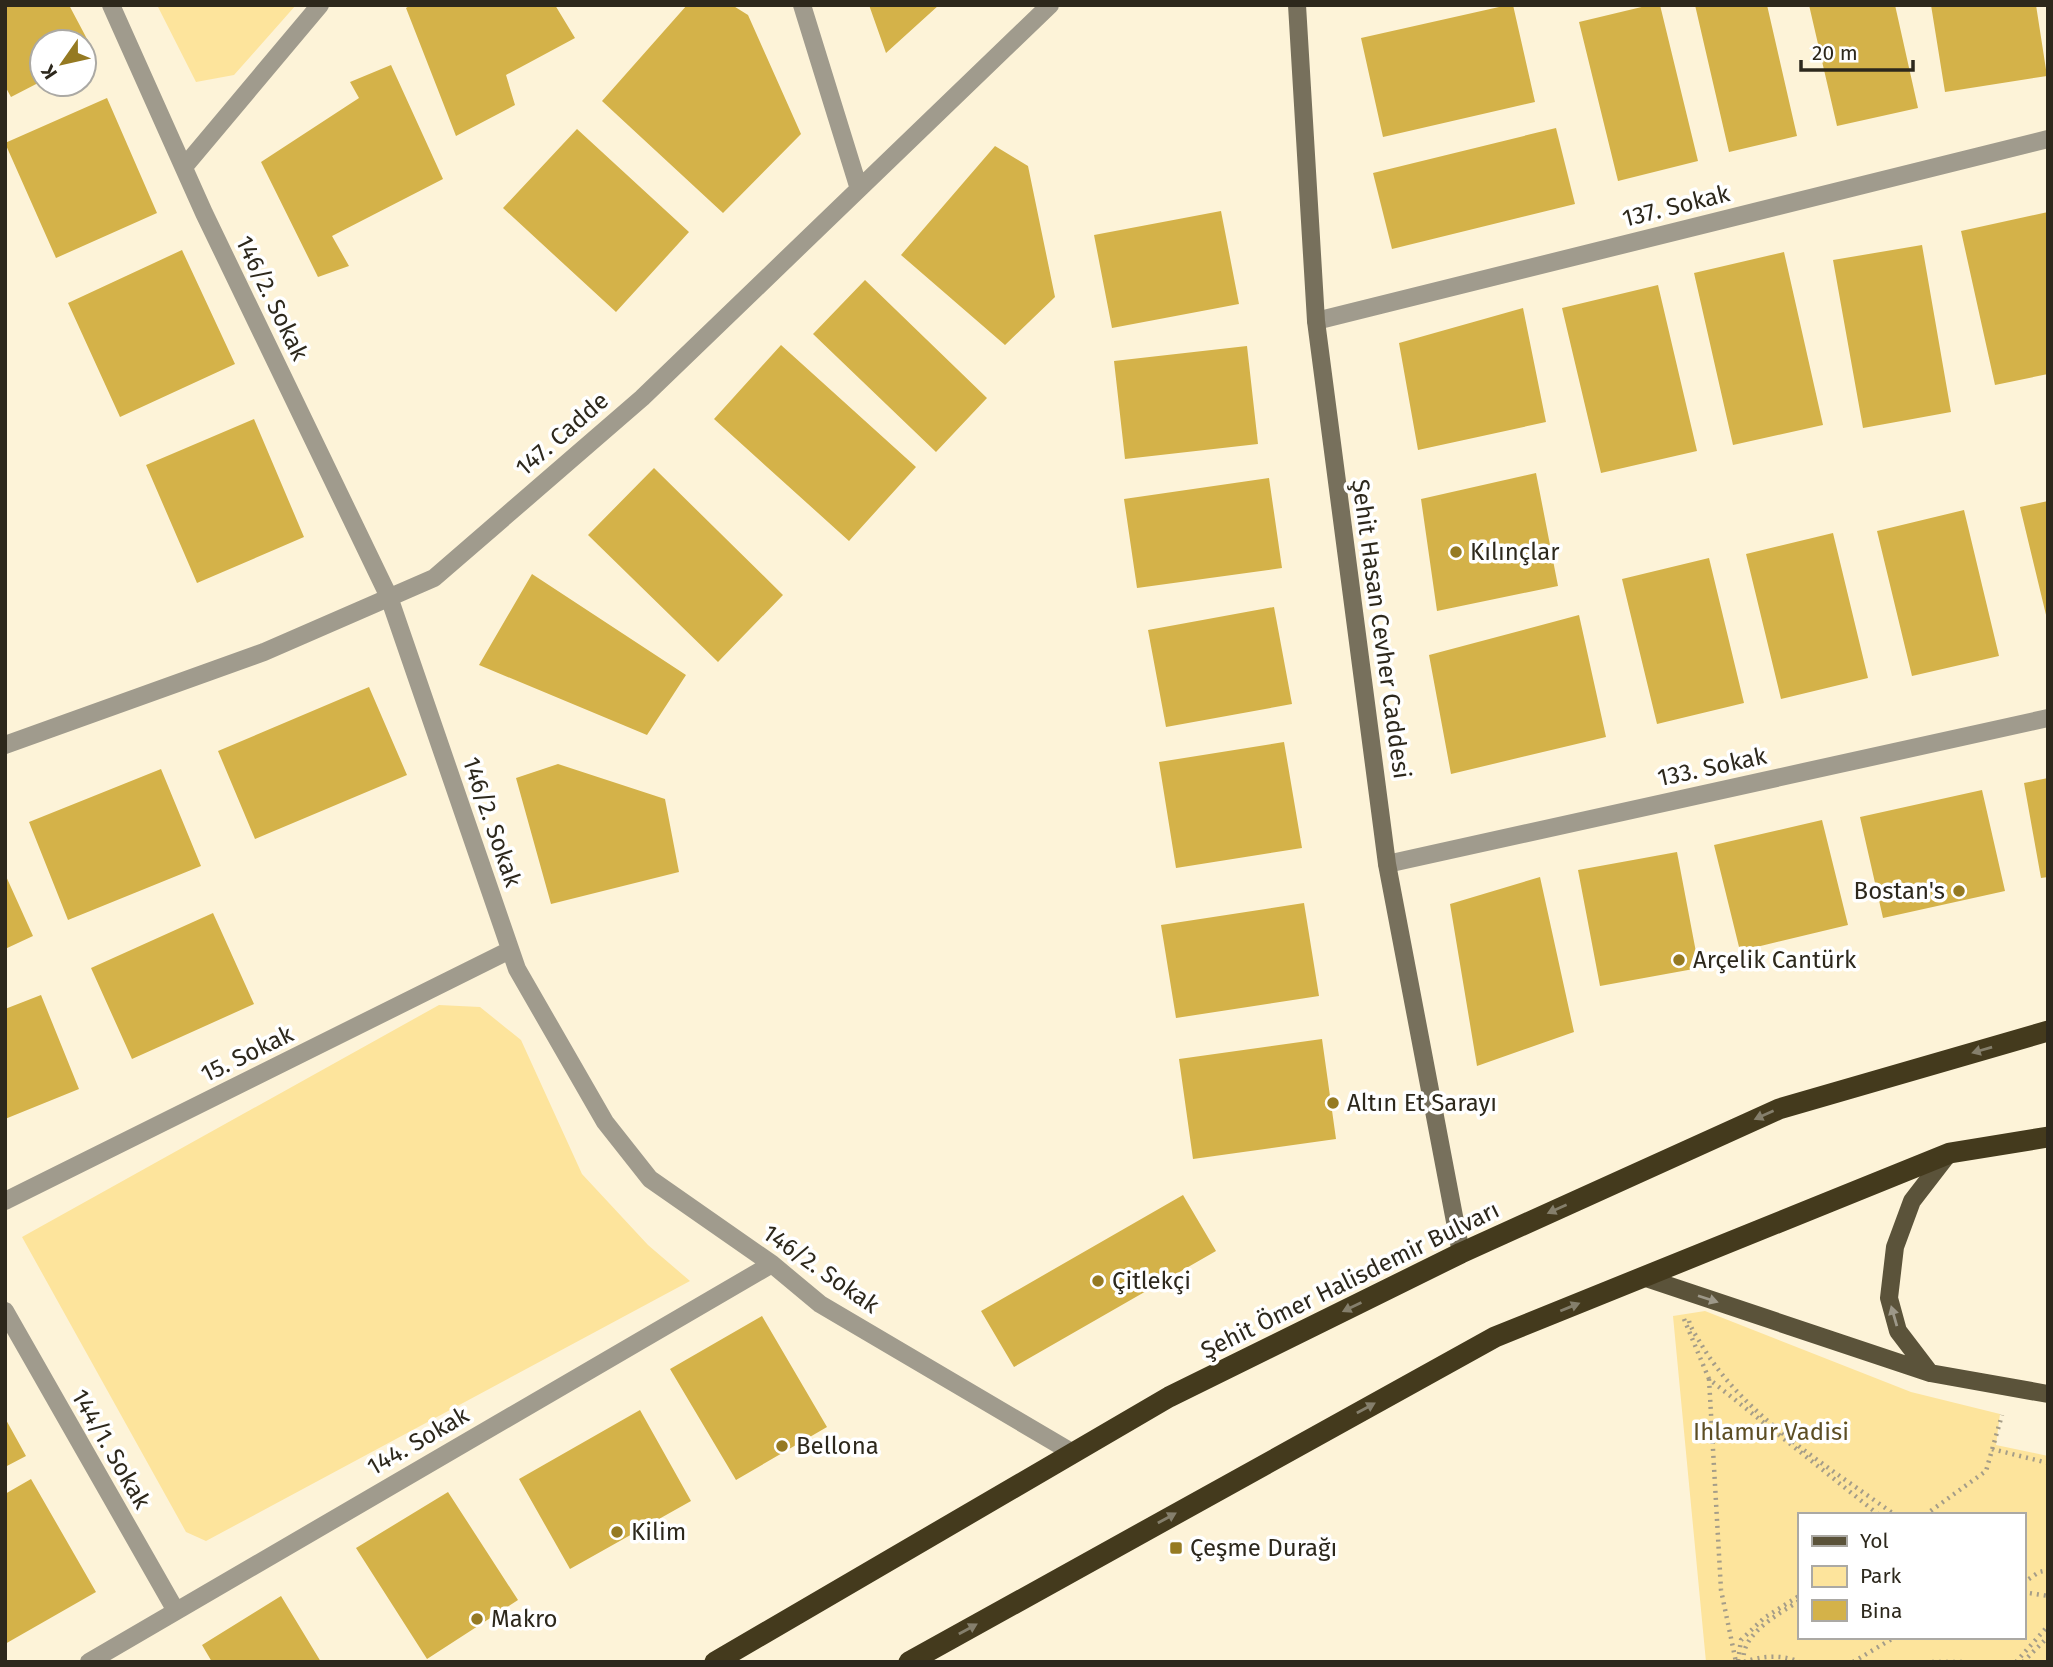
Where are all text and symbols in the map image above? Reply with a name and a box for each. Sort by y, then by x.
north arrow [28,28,98,98]
scale bar [1801,28,1913,72]
text: 20 m [1812,40,1858,66]
text: K [36,60,62,84]
street label: 137. Sokak [1620,179,1733,233]
street label: 146/2. Sokak [230,231,315,366]
street label: 147. Cadde [510,386,614,482]
street label: Şehit Hasan Cevher Caddesi [1346,477,1416,781]
place label: Kılınçlar [1470,538,1560,566]
marker: Kılınçlar [1448,544,1464,560]
street label: 133. Sokak [1655,742,1770,792]
street label: 146/2. Sokak [457,753,528,891]
place label: Bostan's [1854,877,1945,905]
marker: Bostan's [1951,883,1967,899]
place label: Arçelik Cantürk [1693,946,1857,974]
marker: Arçelik Cantürk [1671,952,1687,968]
street label: 15. Sokak [196,1019,298,1088]
one-way arrow [1971,1045,1992,1055]
place label: Altın Et Sarayı [1347,1089,1497,1117]
marker: Altın Et Sarayı [1325,1095,1341,1111]
one-way arrow [1754,1110,1775,1121]
street label: Şehit Ömer Halisdemir Bulvarı [1196,1195,1504,1365]
one-way arrow [1547,1203,1567,1215]
street label: 146/2. Sokak [758,1219,885,1320]
place label: Çitlekçi [1112,1267,1191,1295]
marker: Çitlekçi [1090,1273,1106,1289]
one-way arrow [1697,1294,1718,1305]
one-way arrow [1342,1301,1362,1312]
one-way arrow [1559,1301,1580,1312]
one-way arrow [1888,1305,1898,1326]
street label: 144/1. Sokak [66,1384,157,1514]
street label: 144. Sokak [362,1400,474,1481]
one-way arrow [1357,1402,1376,1414]
park label: Ihlamur Vadisi [1693,1418,1849,1446]
place label: Bellona [796,1432,879,1460]
marker: Bellona [774,1438,790,1454]
one-way arrow [1158,1513,1178,1525]
legend [1798,1513,2025,1639]
place label: Kilim [631,1518,686,1546]
marker: Kilim [609,1524,625,1540]
text: Yol [1860,1528,1889,1554]
place label: Çeşme Durağı [1190,1534,1337,1562]
marker: Çeşme Durağı [1168,1540,1184,1556]
text: Park [1860,1563,1902,1589]
text: Bina [1860,1598,1902,1624]
place label: Makro [491,1605,558,1633]
marker: Makro [469,1611,485,1627]
one-way arrow [959,1623,978,1635]

